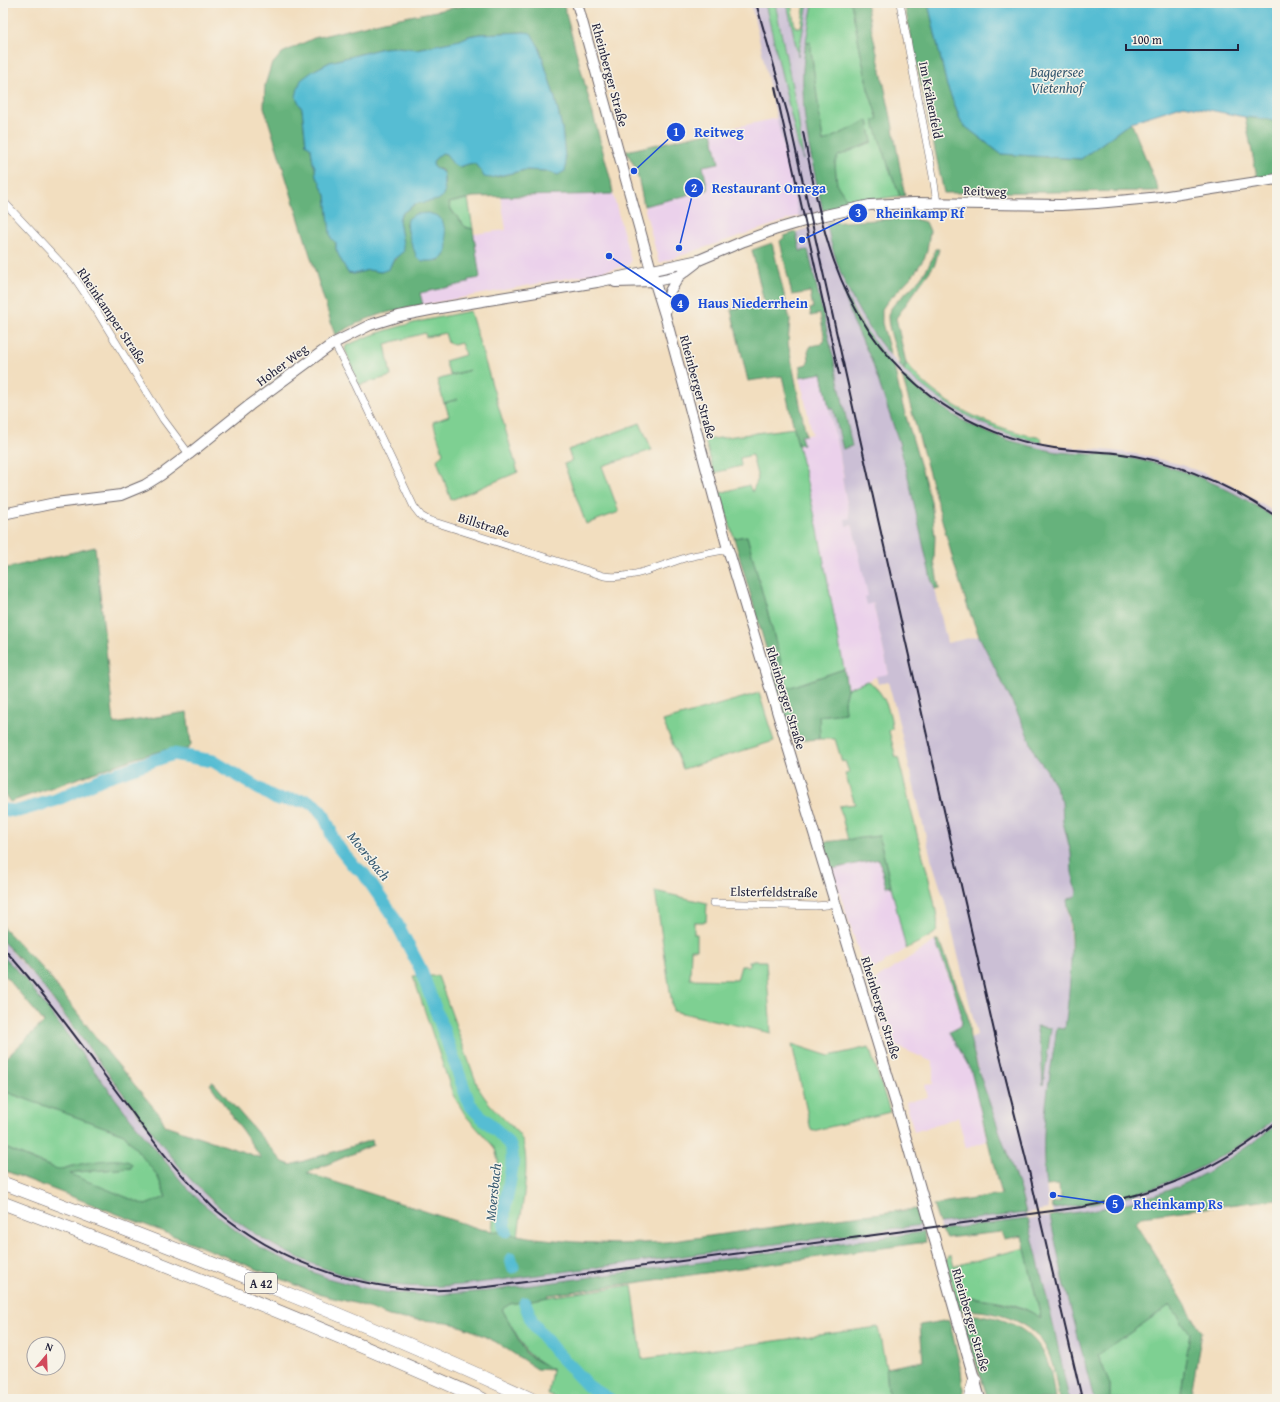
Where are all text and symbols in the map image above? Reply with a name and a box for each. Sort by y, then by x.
street label: Rheinberger Straße [587,21,633,129]
scale bar [1126,26,1238,52]
text: 100 m [1132,31,1162,48]
street label: Im Krähenfeld [914,60,948,140]
water label: Baggersee Vietenhof [1029,62,1086,98]
callout: Reitweg [666,119,751,145]
text: Reitweg [694,122,744,142]
text: 1 [673,123,679,140]
callout: Restaurant Omega [684,175,835,201]
text: Restaurant Omega [712,178,827,198]
text: 2 [691,179,697,196]
street label: Reitweg [963,181,1007,201]
callout: Rheinkamp Rf [848,200,972,226]
text: Rheinkamp Rf [876,203,966,223]
text: 3 [855,204,861,221]
street label: Rheinkamper Straße [73,264,151,368]
callout: Haus Niederrhein [670,290,816,316]
text: Haus Niederrhein [698,293,809,313]
text: 4 [677,295,683,312]
street label: Rheinberger Straße [675,333,721,441]
street label: Hoher Weg [252,339,312,391]
street label: Billstraße [456,508,512,542]
street label: Rheinberger Straße [761,644,811,752]
water label: Moersbach [343,827,395,885]
street label: Elsterfeldstraße [730,882,818,902]
street label: Rheinberger Straße [856,954,906,1062]
water label: Moersbach [480,1162,506,1222]
callout: Rheinkamp Rs [1105,1191,1230,1217]
text: Rheinkamp Rs [1133,1194,1223,1214]
text: 5 [1112,1195,1118,1212]
street label: Rheinberger Straße [947,1266,995,1374]
road number: A 42 [245,1273,277,1293]
north arrow [26,1336,66,1376]
text: N [43,1338,56,1356]

